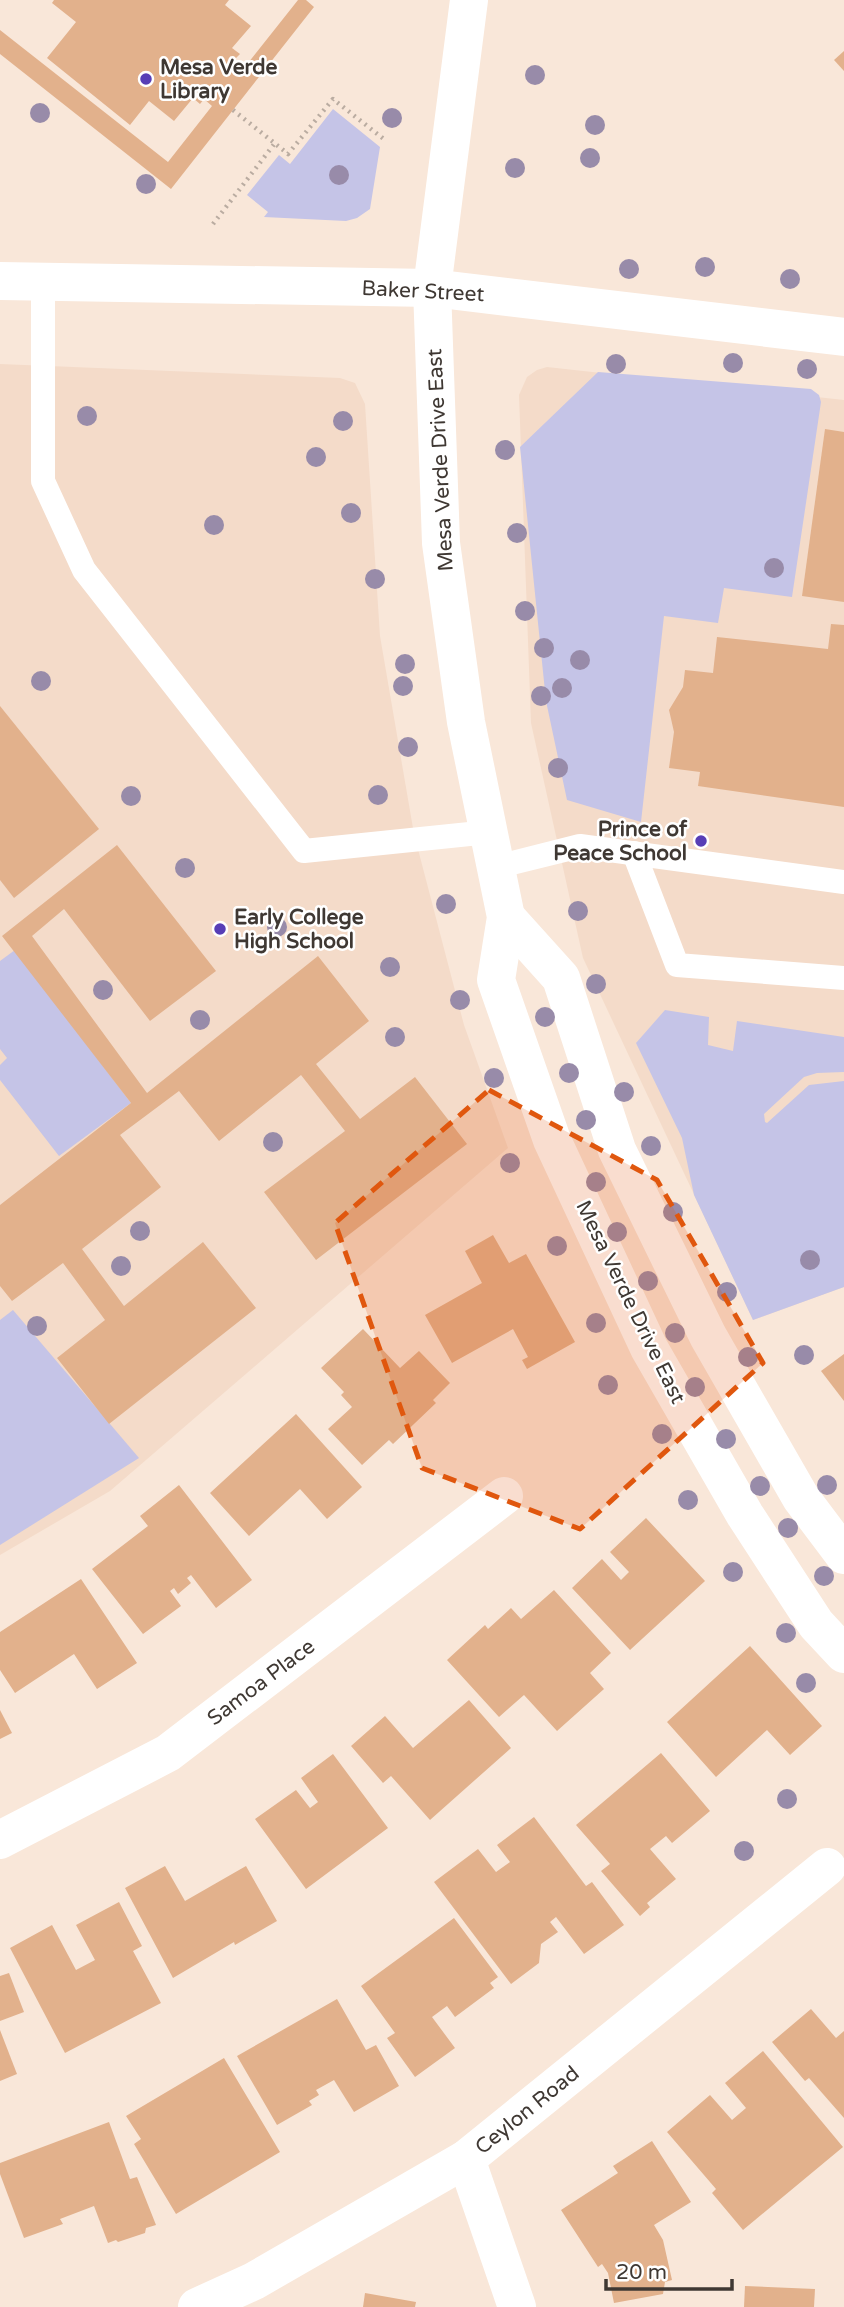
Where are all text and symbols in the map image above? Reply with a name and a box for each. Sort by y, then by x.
place label: Mesa Verde Library [160,55,278,104]
marker: Mesa Verde Library [138,71,154,87]
street label: Baker Street [361,276,485,307]
street label: Mesa Verde Drive East [422,348,459,572]
place label: Prince of Peace School [553,817,688,866]
marker: Prince of Peace School [693,833,709,849]
place label: Early College High School [234,905,364,954]
marker: Early College High School [212,921,228,937]
street label: Mesa Verde Drive East [570,1196,691,1408]
street label: Samoa Place [203,1634,320,1731]
street label: Ceylon Road [470,2061,584,2160]
scale bar [606,2248,732,2292]
text: 20 m [616,2260,667,2285]

